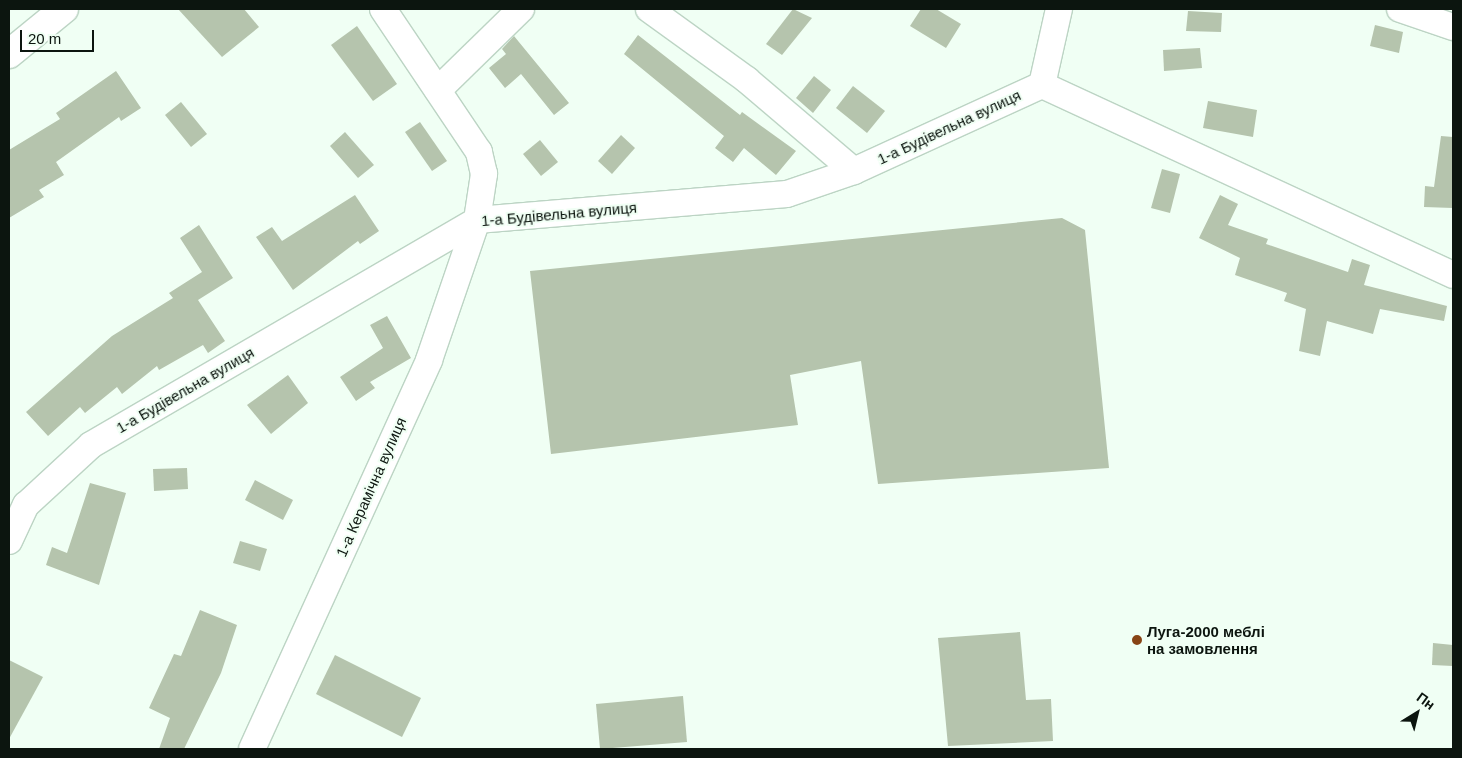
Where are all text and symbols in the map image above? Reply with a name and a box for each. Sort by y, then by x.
scale bar [22,20,96,52]
text: 20 m [28,30,61,47]
street label: 1-а Будівельна вулиця [874,86,1024,168]
street label: 1-а Будівельна вулиця [480,198,638,230]
street label: 1-а Будівельна вулиця [113,343,257,437]
street label: 1-а Керамічна вулиця [332,415,410,559]
place label: Луга-2000 меблі на замовлення [1147,622,1265,657]
marker: Луга-2000 меблі на замовлення [1131,634,1143,646]
north arrow [1392,688,1442,738]
text: Пн [1414,689,1438,713]

